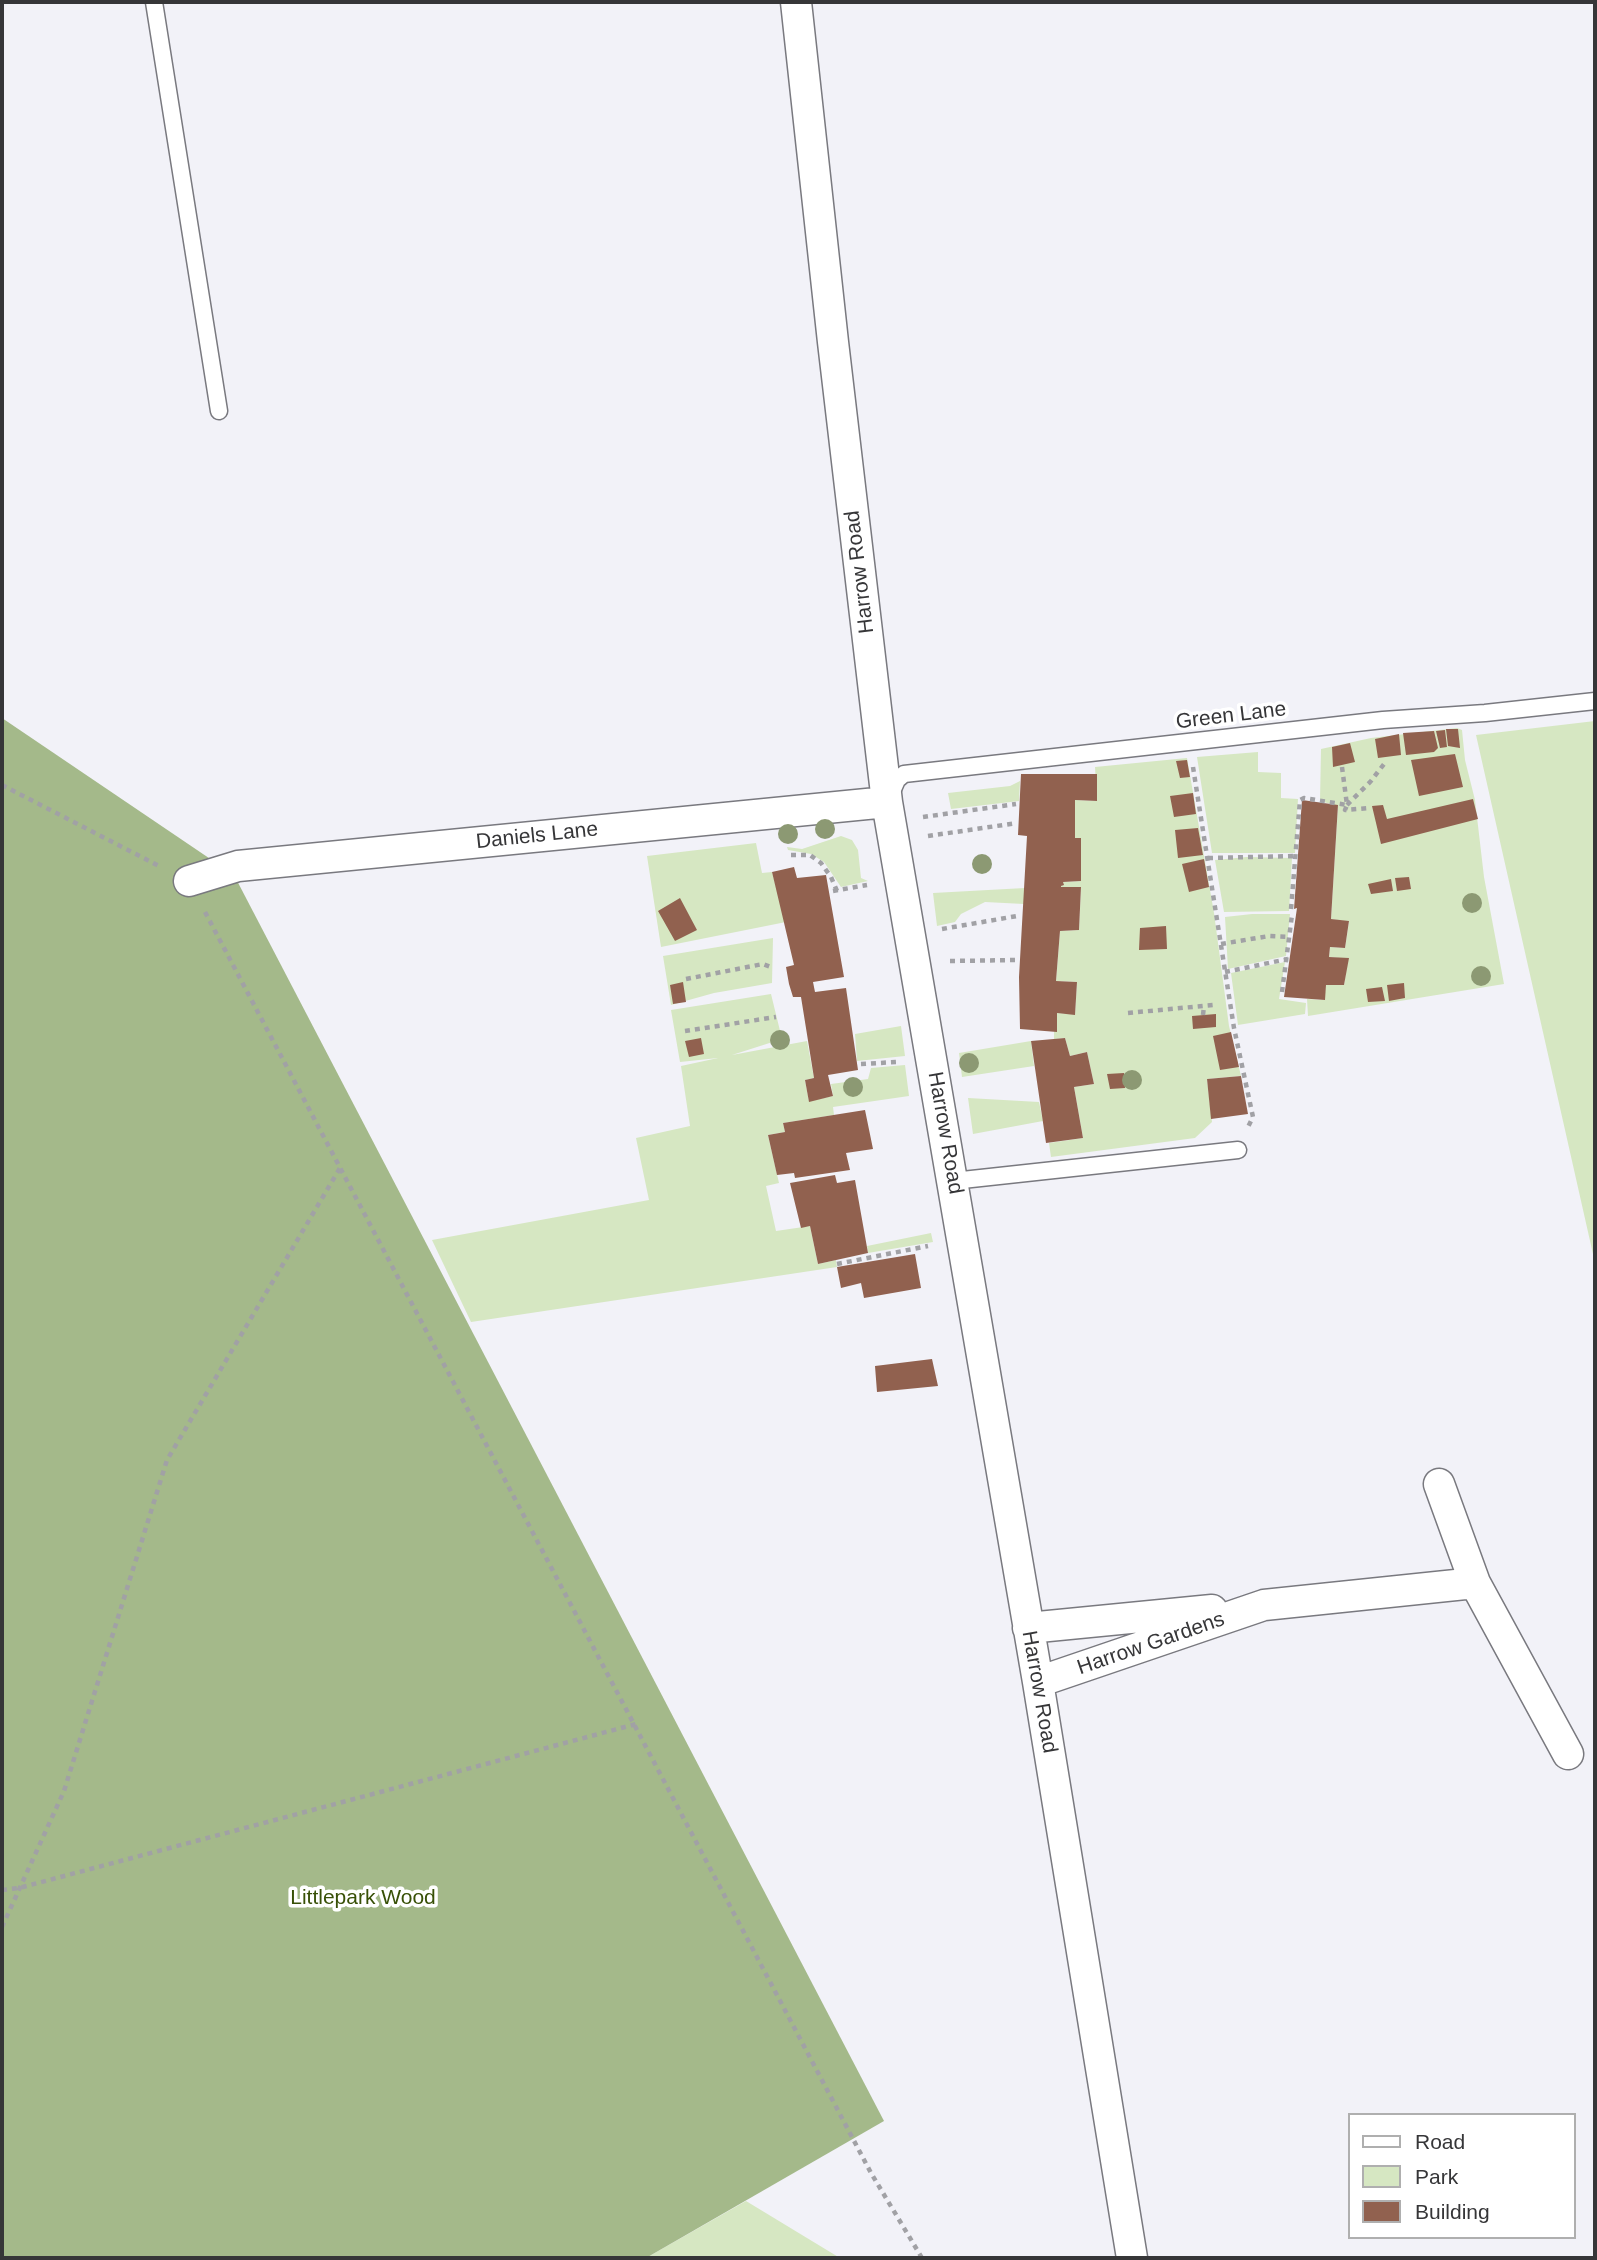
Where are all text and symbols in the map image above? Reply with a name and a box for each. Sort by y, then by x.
street label: Harrow Road [840,509,880,635]
street label: Green Lane [1174,697,1288,735]
street label: Daniels Lane [475,817,599,855]
street label: Harrow Road [922,1070,968,1196]
street label: Harrow Gardens [1074,1607,1228,1681]
street label: Harrow Road [1016,1629,1062,1755]
park label: Littlepark Wood [290,1885,436,1911]
legend [1348,2113,1576,2239]
text: Road [1415,2130,1465,2153]
text: Park [1415,2165,1458,2188]
text: Building [1415,2200,1490,2223]

